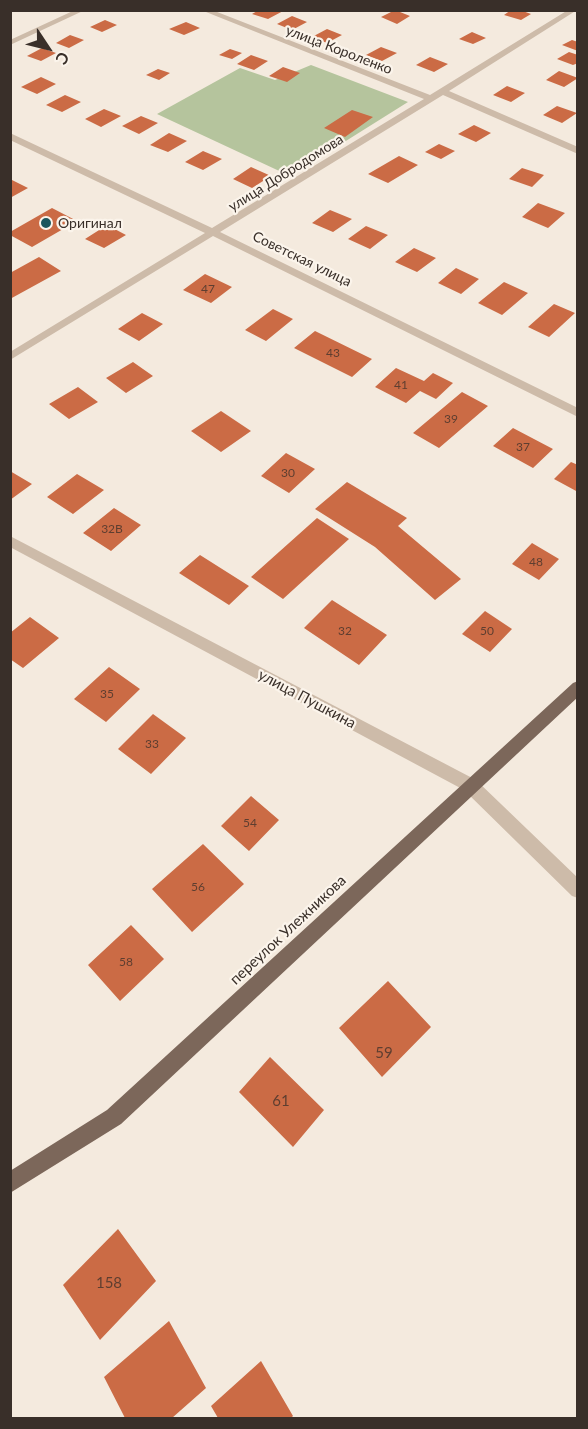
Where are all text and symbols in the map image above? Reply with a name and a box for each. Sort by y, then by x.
north arrow [18,18,78,78]
street label: улица Короленко [283,22,395,78]
text: С [52,49,74,68]
street label: улица Добродомова [225,131,347,215]
place label: Оригинал [58,215,122,231]
marker: Оригинал [39,216,53,230]
street label: Советская улица [250,228,354,290]
house number: 47 [201,282,215,296]
house number: 43 [326,346,340,360]
house number: 41 [394,378,408,392]
house number: 39 [444,412,458,426]
house number: 37 [516,440,530,454]
house number: 30 [281,466,295,480]
house number: 32В [101,522,123,536]
house number: 48 [529,555,543,569]
house number: 32 [338,624,352,638]
house number: 50 [480,624,494,638]
street label: улица Пушкина [255,666,359,732]
house number: 35 [100,687,114,701]
house number: 33 [145,737,159,751]
house number: 54 [243,816,257,830]
street label: переулок Улежникова [226,872,350,988]
house number: 56 [191,880,205,894]
house number: 58 [119,955,133,969]
house number: 59 [375,1044,393,1062]
house number: 61 [272,1092,290,1110]
house number: 158 [96,1274,122,1292]

